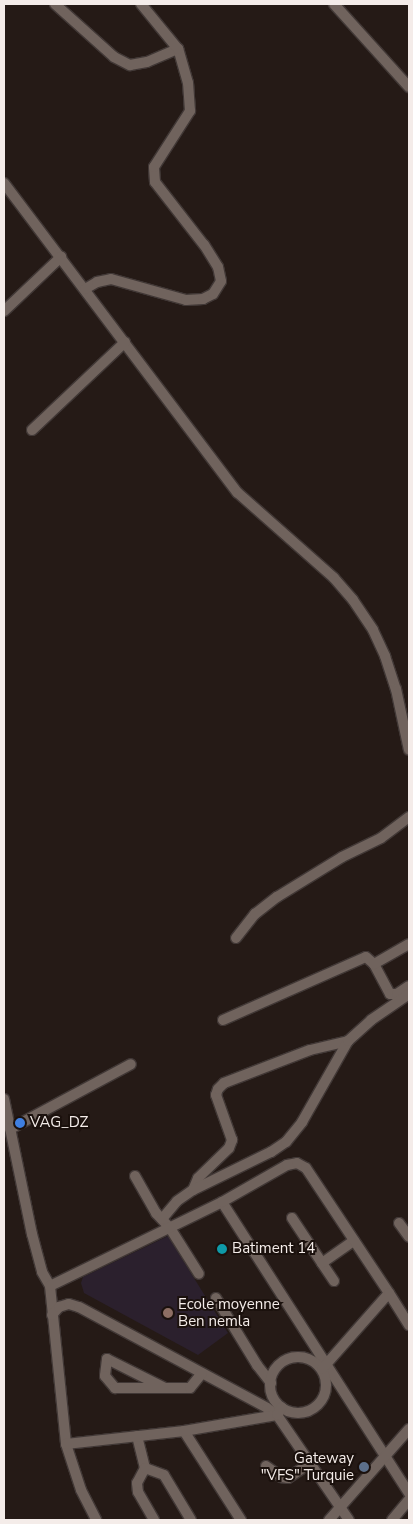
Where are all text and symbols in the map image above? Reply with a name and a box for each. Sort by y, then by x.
place label: VAG_DZ [30,1114,88,1132]
marker: VAG_DZ [14,1117,26,1129]
place label: Batiment 14 [232,1240,315,1258]
marker: Batiment 14 [216,1243,228,1255]
place label: Ecole moyenne Ben nemla [178,1295,280,1330]
marker: Ecole moyenne Ben nemla [162,1307,174,1319]
place label: Gateway "VFS" Turquie [261,1449,354,1484]
marker: Gateway "VFS" Turquie [358,1461,370,1473]

